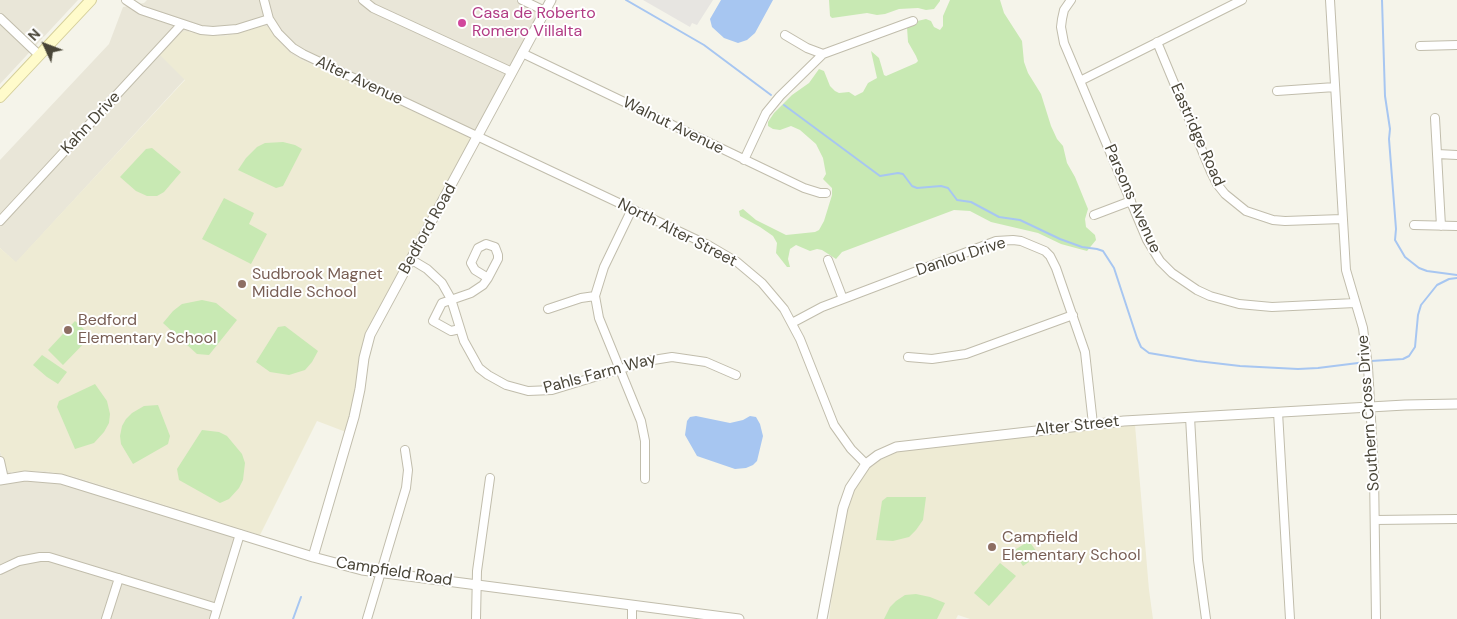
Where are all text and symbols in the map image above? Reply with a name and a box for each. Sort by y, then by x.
place label: Casa de Roberto Romero Villalta [472,4,596,42]
marker: Casa de Roberto Romero Villalta [456,17,468,29]
north arrow [20,20,70,70]
text: N [24,25,44,45]
street label: Alter Avenue [312,52,406,110]
street label: Eastridge Road [1166,81,1228,189]
street label: Kahn Drive [57,88,125,158]
street label: Walnut Avenue [619,93,727,159]
street label: Parsons Avenue [1099,142,1165,256]
street label: Bedford Road [395,180,461,278]
street label: North Alter Street [614,195,740,271]
street label: Danlou Drive [914,233,1008,281]
place label: Sudbrook Magnet Middle School [252,265,383,303]
marker: Sudbrook Magnet Middle School [236,278,248,290]
place label: Bedford Elementary School [78,311,216,349]
marker: Bedford Elementary School [62,324,74,336]
street label: Southern Cross Drive [1354,334,1384,492]
street label: Pahls Farm Way [542,350,658,398]
street label: Alter Street [1034,412,1120,440]
place label: Campfield Elementary School [1002,528,1140,566]
marker: Campfield Elementary School [986,541,998,553]
street label: Campfield Road [334,553,454,591]

